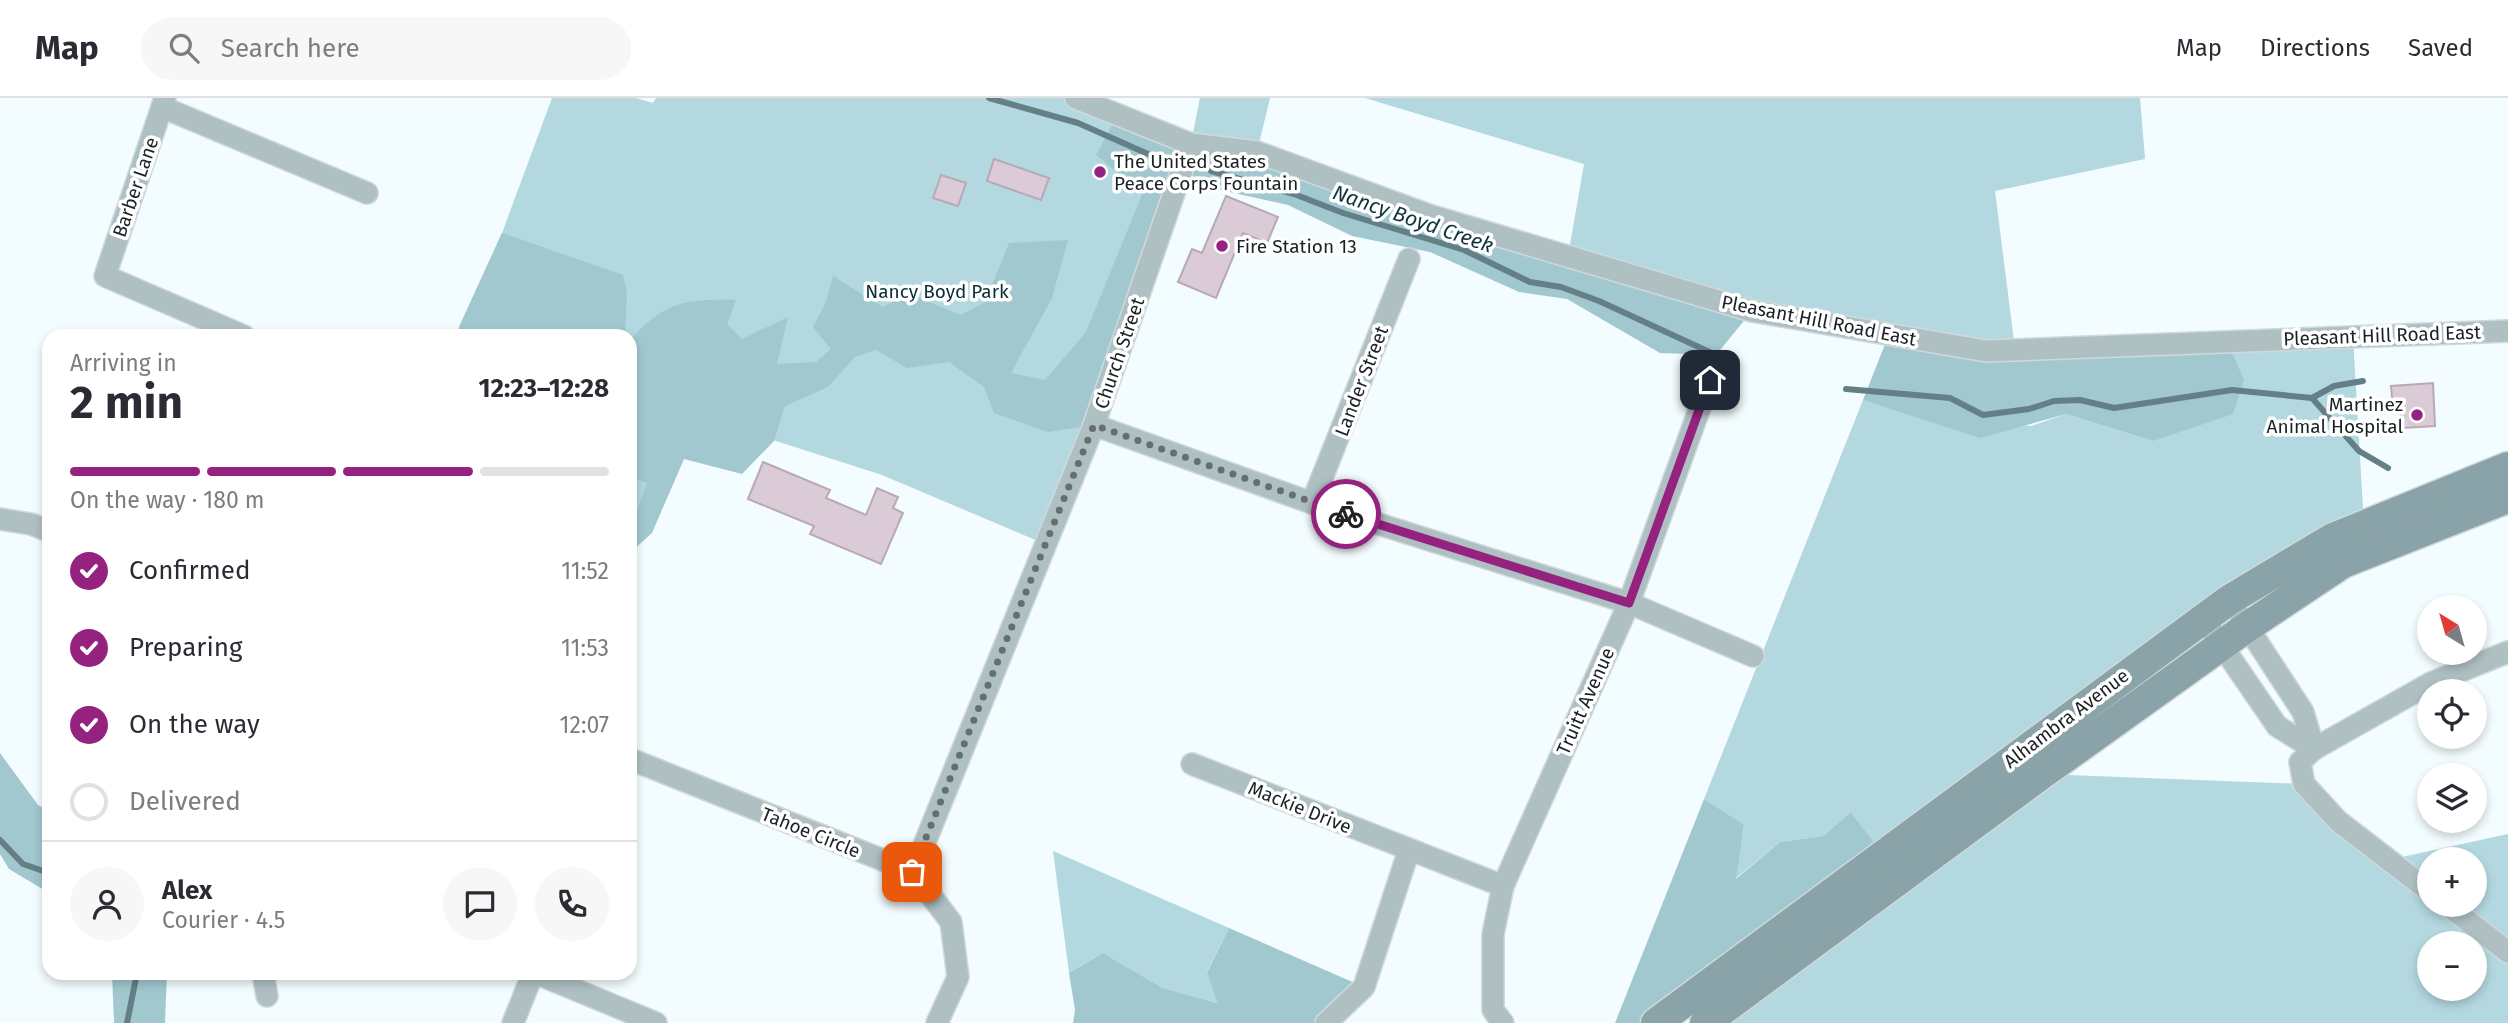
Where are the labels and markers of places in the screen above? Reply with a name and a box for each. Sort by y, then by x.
place label: The United States Peace Corps Fountain [1114,150,1298,195]
marker: The United States Peace Corps Fountain [1092,164,1108,180]
place label: Fire Station 13 [1236,235,1357,258]
marker: Fire Station 13 [1214,238,1230,254]
pin [1680,350,1740,410]
place label: Martinez Animal Hospital [2267,393,2403,438]
marker: Martinez Animal Hospital [2409,407,2425,423]
pin [882,842,942,902]

